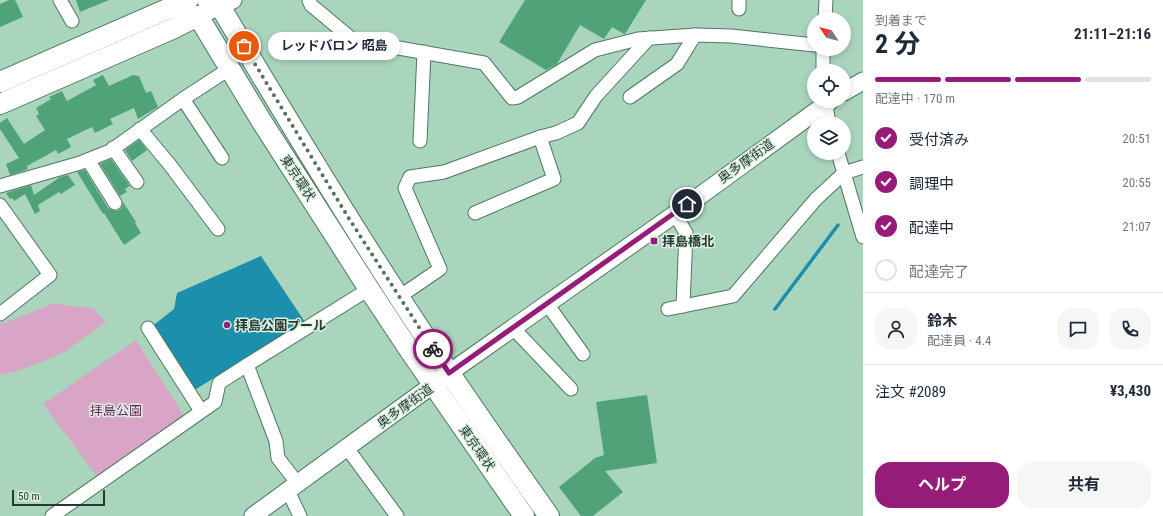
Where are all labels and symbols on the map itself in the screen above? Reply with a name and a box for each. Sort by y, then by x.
north arrow [807,12,851,56]
pin [227,29,261,63]
callout: レッドバロン 昭島 [268,32,400,60]
street label: 奥多摩街道 [715,136,777,186]
street label: 東京環状 [278,152,318,204]
pin [670,187,704,221]
place label: 拝島橋北 [662,234,714,249]
marker: 拝島橋北 [649,236,659,246]
place label: 拝島公園プール [235,318,326,333]
marker: 拝島公園プール [222,320,232,330]
courier [413,329,453,369]
street label: 奥多摩街道 [374,381,436,431]
park label: 拝島公園 [90,403,142,418]
street label: 東京環状 [456,422,498,474]
scale bar [12,488,105,507]

